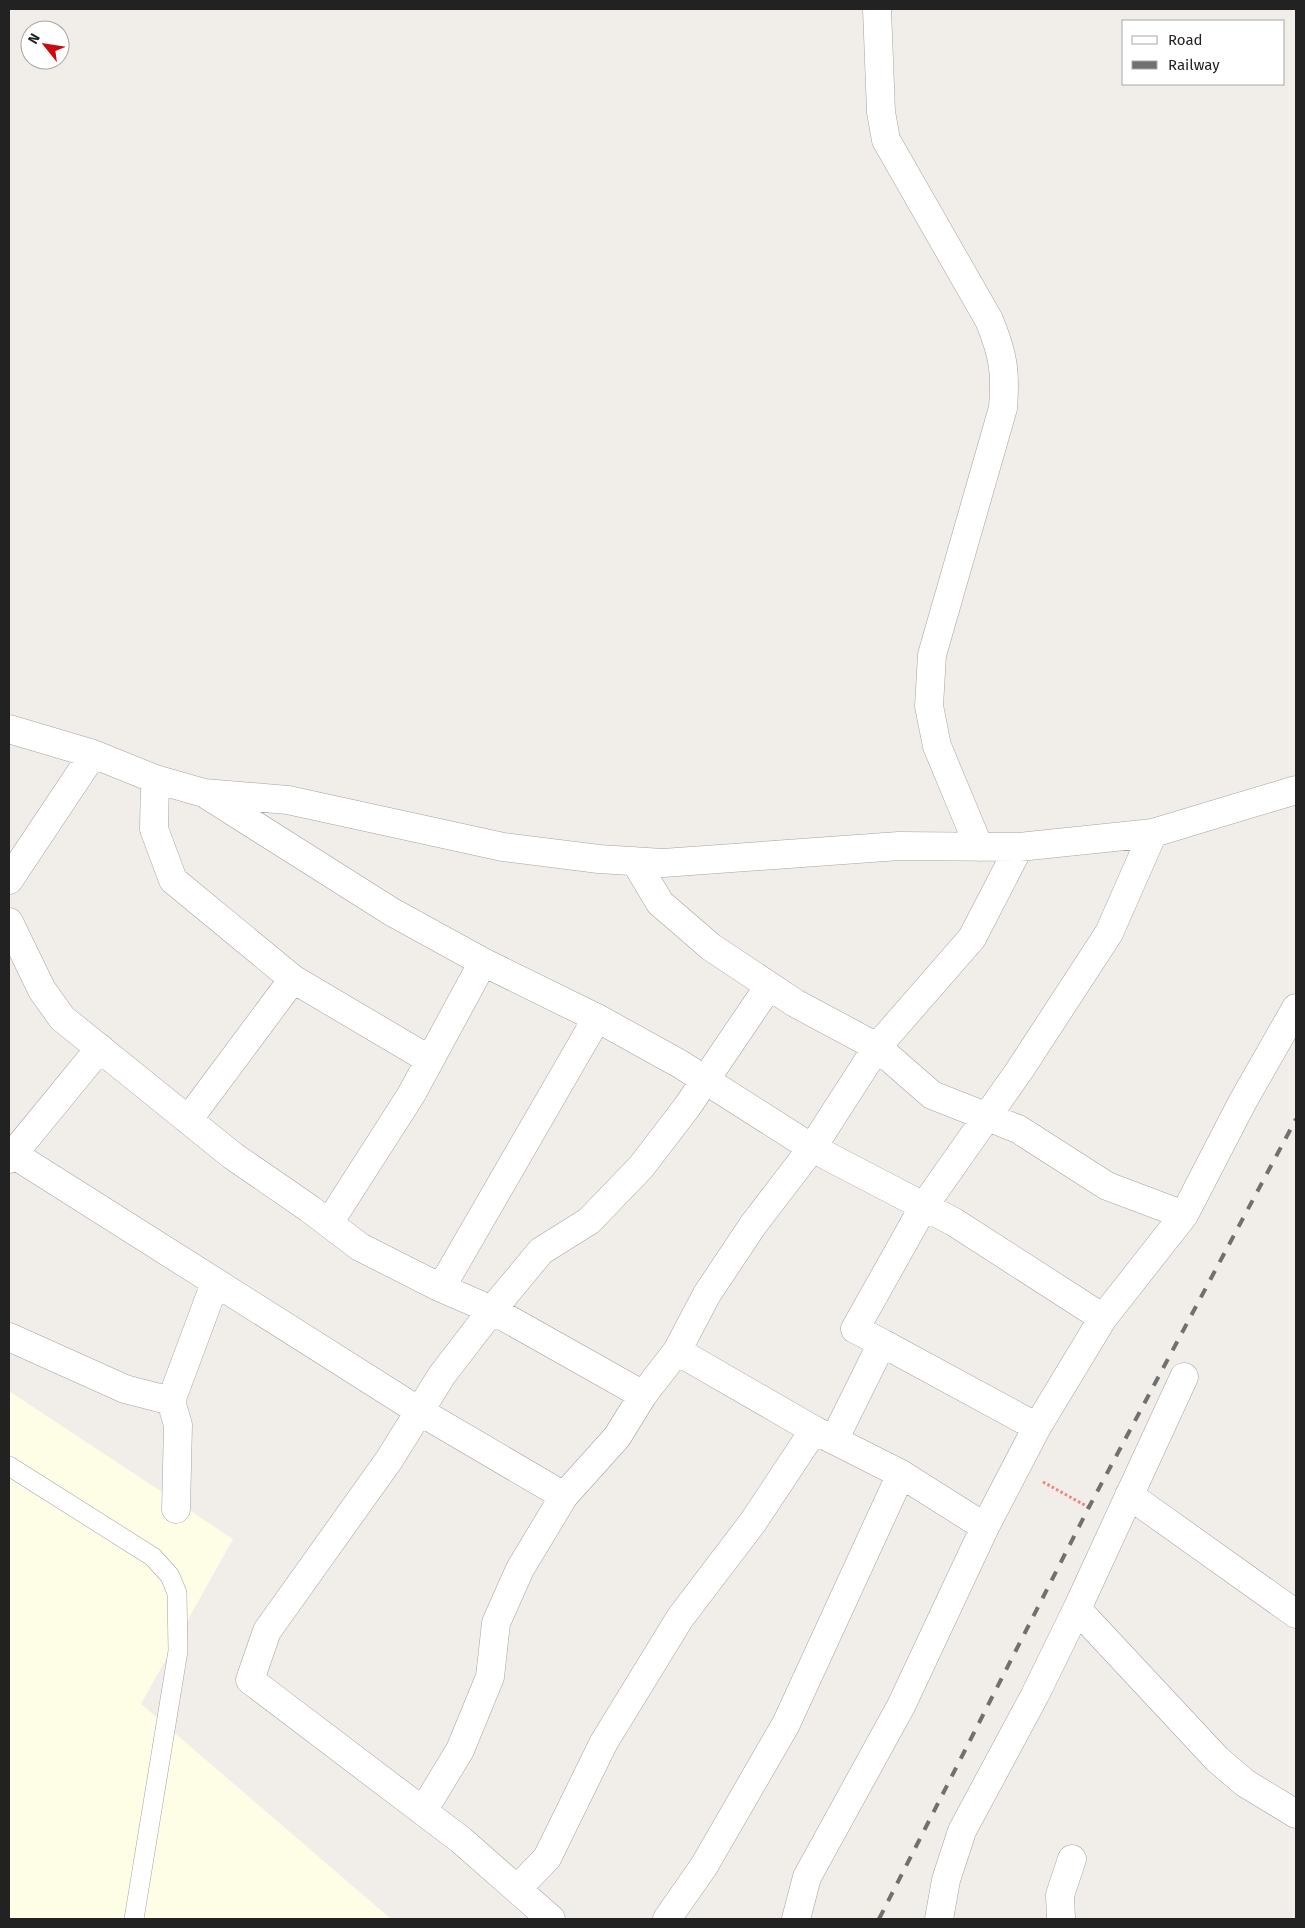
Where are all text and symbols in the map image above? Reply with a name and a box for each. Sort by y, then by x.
north arrow [20,20,70,70]
legend [1122,20,1285,85]
text: N [24,30,44,47]
text: Road [1168,31,1203,49]
text: Railway [1168,56,1220,74]

